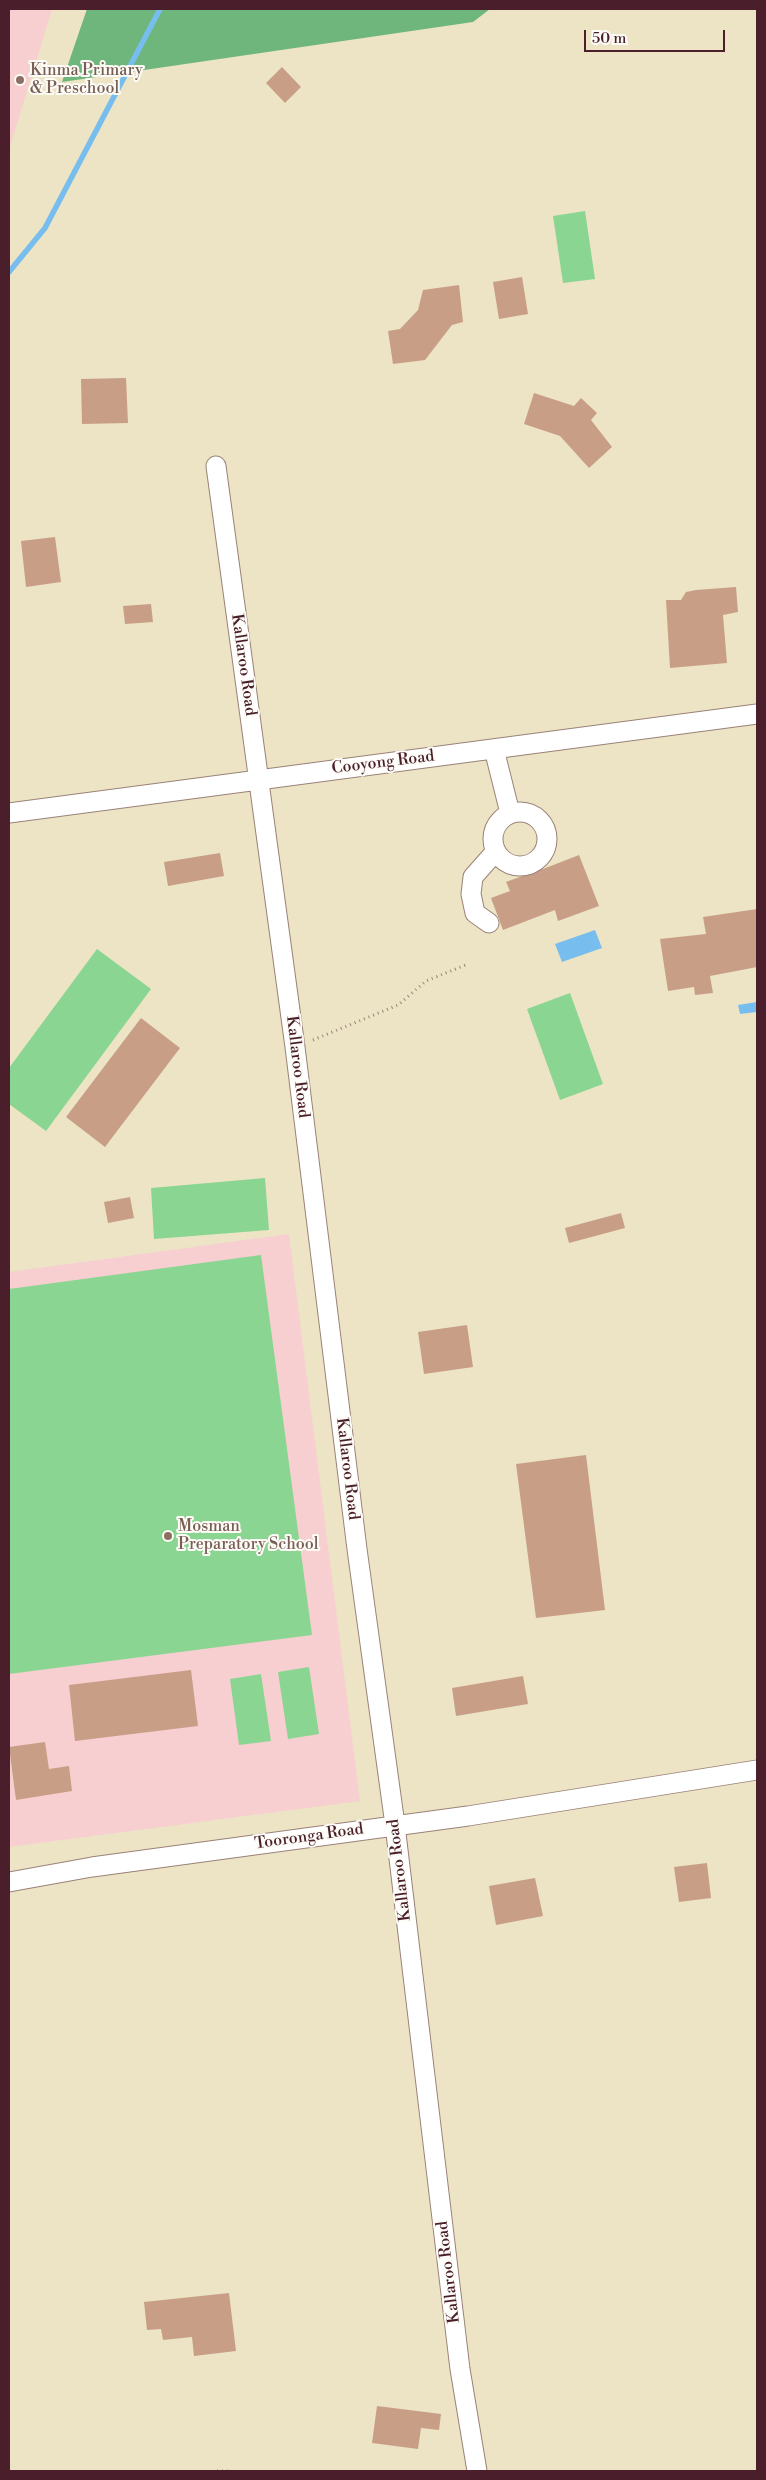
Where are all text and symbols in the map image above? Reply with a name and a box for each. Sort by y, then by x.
scale bar [586,20,727,52]
text: 50 m [592,29,626,48]
place label: Kinma Primary & Preschool [30,61,143,99]
marker: Kinma Primary & Preschool [14,74,26,86]
street label: Kallaroo Road [226,613,260,717]
street label: Cooyong Road [331,747,435,779]
street label: Kallaroo Road [281,1015,313,1119]
street label: Kallaroo Road [331,1417,363,1521]
place label: Mosman Preparatory School [178,1517,319,1555]
marker: Mosman Preparatory School [162,1530,174,1542]
street label: Kallaroo Road [384,1818,416,1922]
street label: Tooronga Road [253,1820,365,1854]
street label: Kallaroo Road [433,2220,465,2324]

